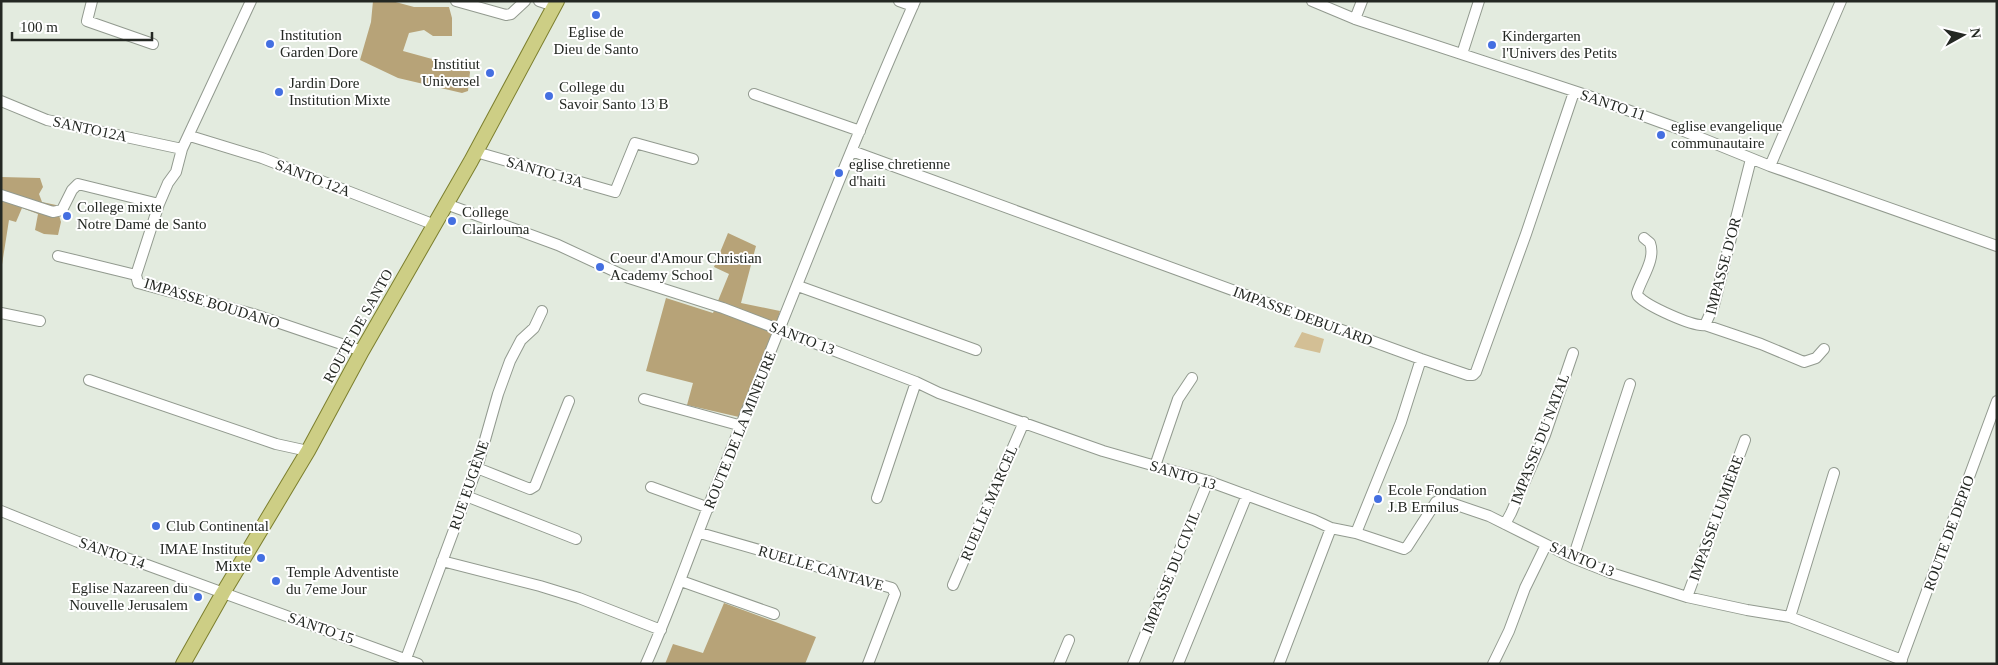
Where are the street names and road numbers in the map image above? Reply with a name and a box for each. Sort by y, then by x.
street label: SANTO 11 [1578,86,1648,124]
street label: SANTO12A [51,113,129,145]
street label: SANTO 13A [505,153,585,191]
street label: SANTO 12A [273,156,353,200]
street label: IMPASSE D'OR [1702,216,1744,316]
street label: ROUTE DE SANTO [320,266,396,386]
street label: IMPASSE BOUDANO [142,275,282,331]
street label: IMPASSE DEBULARD [1231,283,1375,349]
street label: SANTO 13 [767,318,837,358]
street label: ROUTE DE LA MINEURE [701,349,779,511]
street label: IMPASSE DU NATAL [1508,371,1572,507]
street label: RUE EUGÈNE [446,438,492,532]
street label: RUELLE MARCEL [957,443,1021,563]
street label: IMPASSE LUMIÈRE [1686,453,1746,583]
street label: SANTO 13 [1148,457,1218,493]
street label: ROUTE DE DEPIO [1921,473,1977,593]
street label: IMPASSE DU CIVIL [1139,508,1203,636]
street label: SANTO 14 [77,534,147,572]
street label: SANTO 13 [1547,538,1617,580]
street label: RUELLE CANTAVE [756,542,886,594]
street label: SANTO 15 [286,609,356,647]

